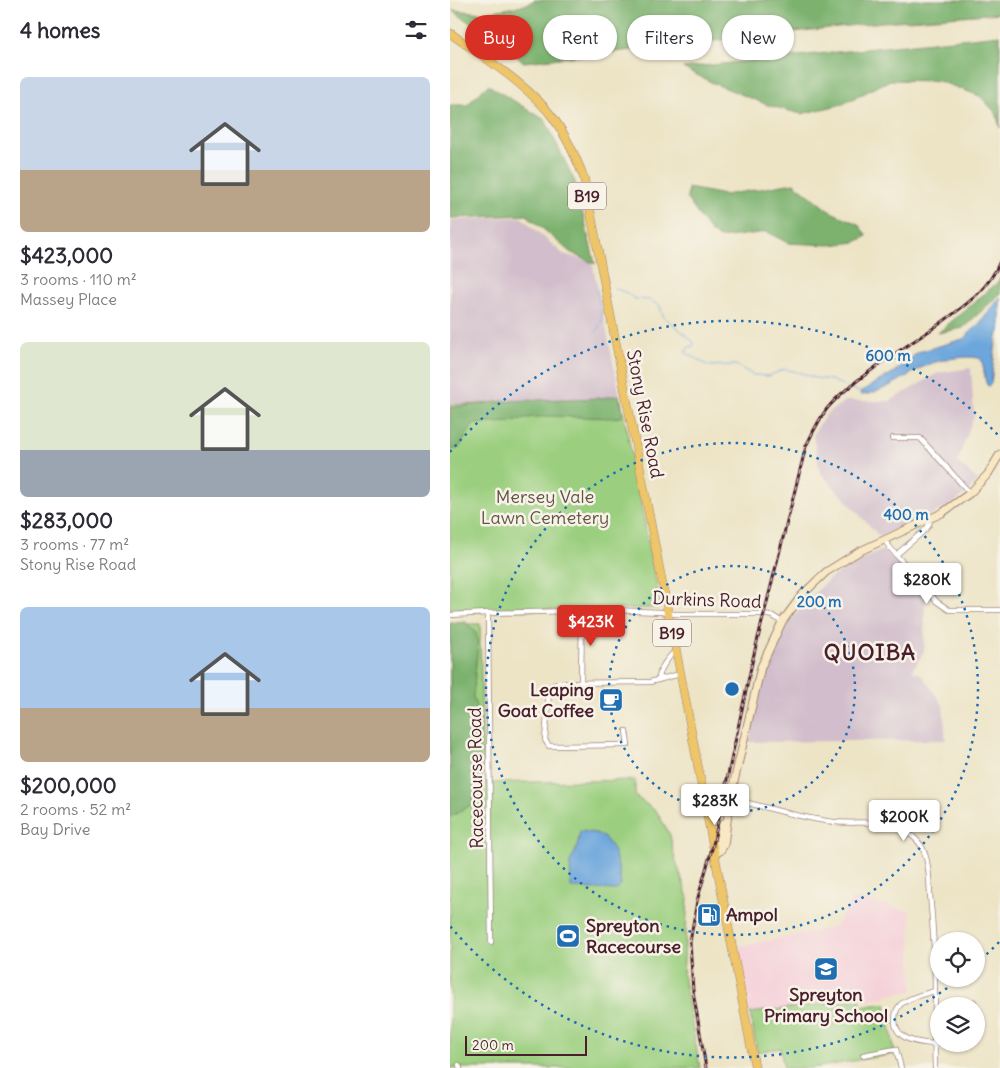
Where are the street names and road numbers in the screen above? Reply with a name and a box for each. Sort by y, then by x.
road number: B19 [568,182,606,210]
street label: Stony Rise Road [622,348,669,481]
street label: Durkins Road [652,586,762,613]
road number: B19 [653,620,691,646]
street label: Racecourse Road [463,707,488,849]

